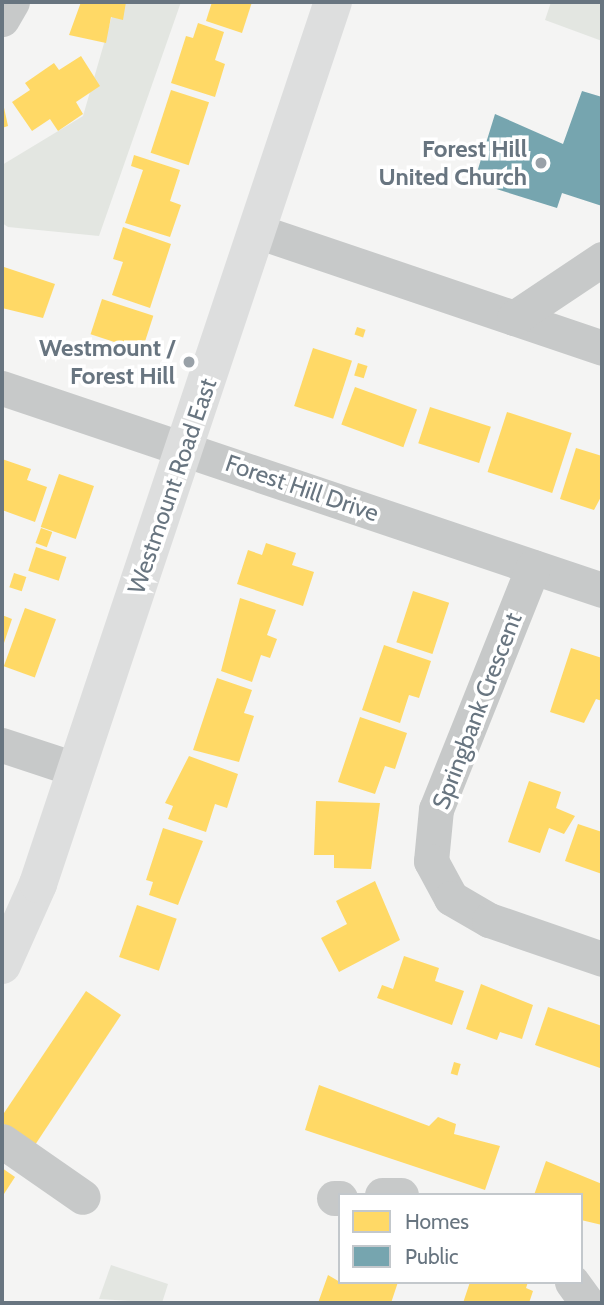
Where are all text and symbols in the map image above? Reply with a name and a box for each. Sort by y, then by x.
place label: Forest Hill United Church [379,135,527,191]
marker: Forest Hill United Church [533,155,549,171]
place label: Westmount / Forest Hill [39,334,175,390]
marker: Westmount / Forest Hill [181,354,197,370]
street label: Westmount Road East [122,375,222,597]
street label: Forest Hill Drive [222,448,382,528]
street label: Springbank Crescent [426,609,528,813]
legend [338,1193,583,1284]
text: Homes [405,1209,469,1234]
text: Public [405,1244,459,1269]

